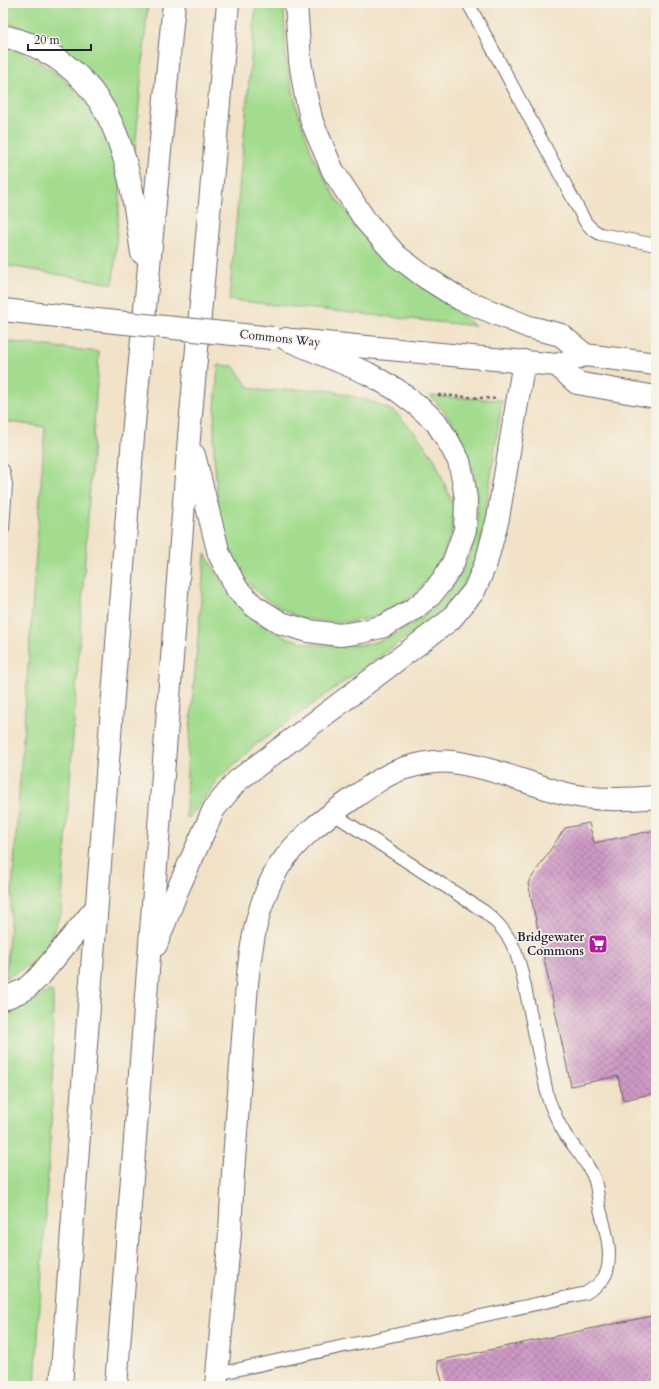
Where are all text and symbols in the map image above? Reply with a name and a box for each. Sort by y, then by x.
scale bar [28,26,91,52]
text: 20 m [34,32,61,48]
street label: Commons Way [239,326,322,350]
place label: Bridgewater Commons [517,929,584,959]
supermarket icon: Bridgewater Commons [587,933,609,955]

